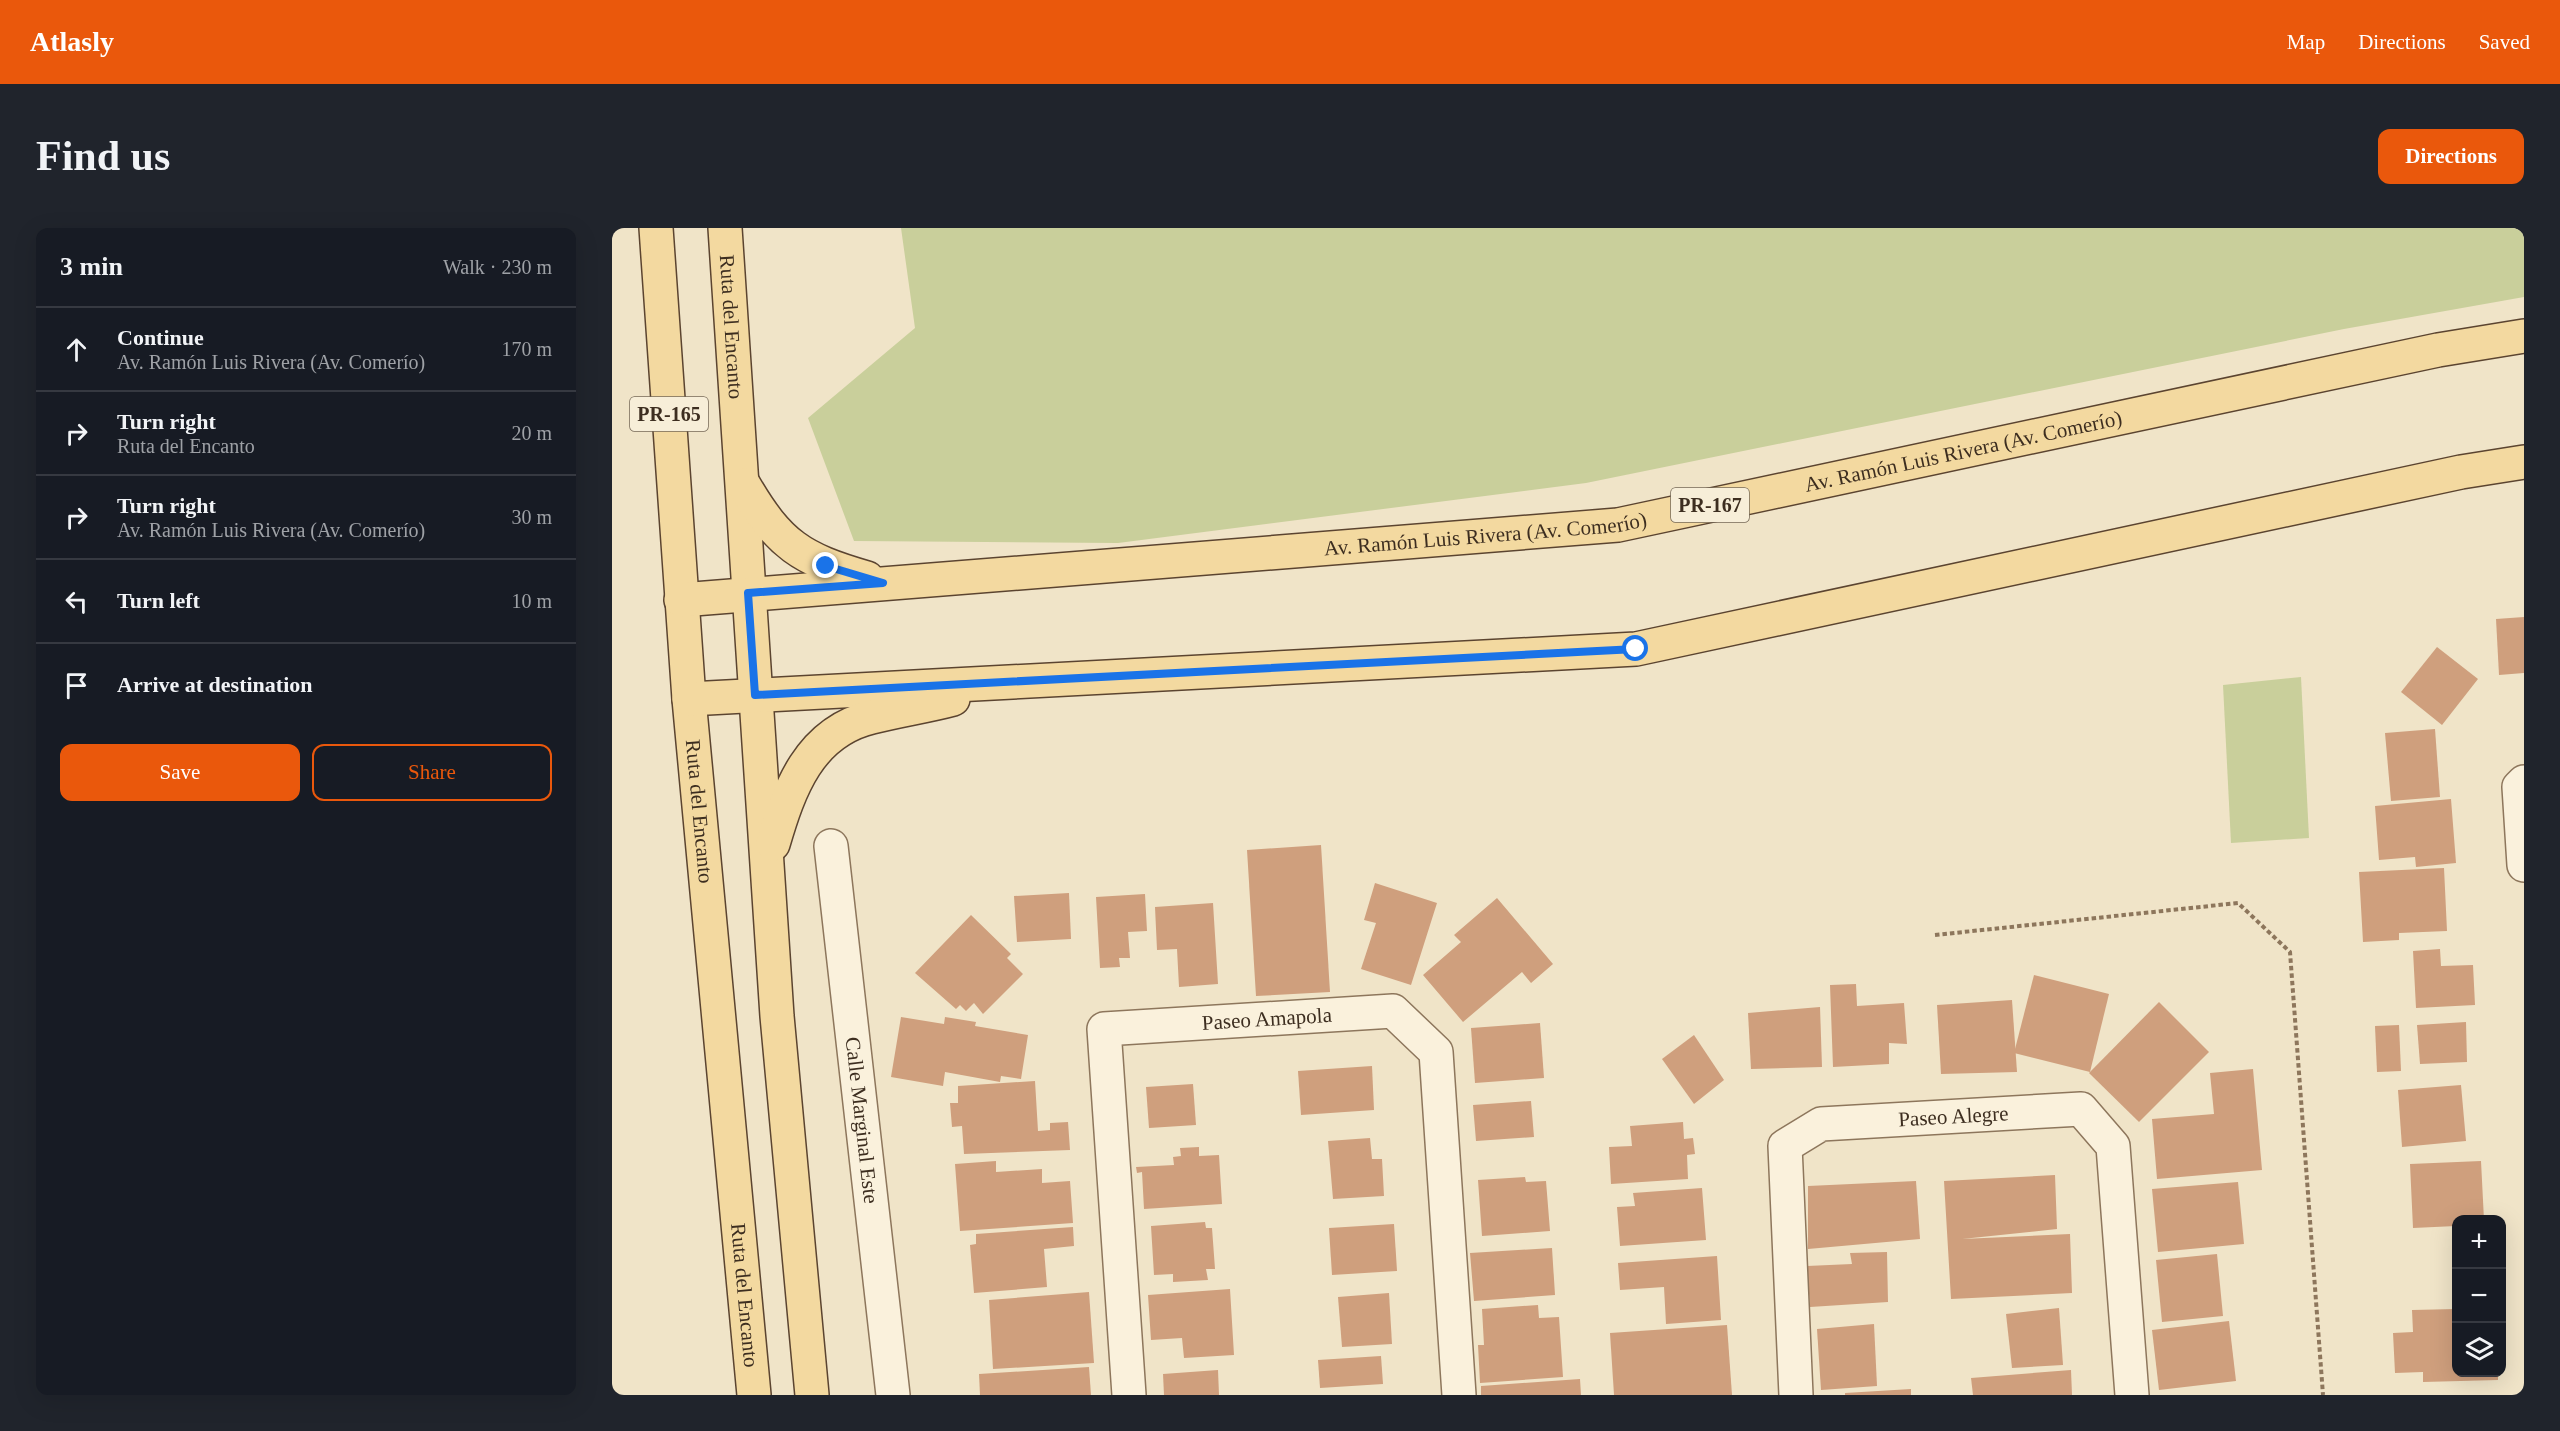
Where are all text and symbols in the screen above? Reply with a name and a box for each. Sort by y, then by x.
text: Atlasly [30,26,114,57]
text: Map [2287,30,2325,54]
text: Directions [2358,30,2446,54]
text: Saved [2479,30,2530,54]
button: Directions [2378,129,2524,184]
text: Find us [36,133,170,179]
text: 3 min [60,252,123,281]
street label: Ruta del Encanto [715,254,748,400]
text: Walk · 230 m [443,256,552,278]
text: Continue [117,325,204,350]
icon: ahead [60,333,93,366]
text: 170 m [501,338,552,360]
text: Av. Ramón Luis Rivera (Av. Comerío) [117,351,425,373]
road number: PR-165 [630,397,708,431]
street label: Av. Ramón Luis Rivera (Av. Comerío) [1802,406,2124,497]
text: Turn right [117,409,216,434]
icon: right [60,417,93,450]
text: 20 m [511,422,552,444]
text: Ruta del Encanto [117,435,255,457]
road number: PR-167 [1671,488,1749,522]
text: Turn right [117,493,216,518]
icon: right [60,501,93,534]
text: 30 m [511,506,552,528]
street label: Av. Ramón Luis Rivera (Av. Comerío) [1323,507,1649,560]
text: Av. Ramón Luis Rivera (Av. Comerío) [117,519,425,541]
route end [812,552,838,578]
icon: left [60,585,93,618]
text: Turn left [117,588,200,613]
text: 10 m [511,590,552,612]
route start [1622,635,1648,661]
icon: arrive [60,669,93,702]
text: Arrive at destination [117,672,313,697]
street label: Ruta del Encanto [681,738,718,885]
button: Save [60,744,300,801]
button: Share [312,744,552,801]
street label: Paseo Amapola [1201,1003,1333,1035]
street label: Calle Marginal Este [841,1036,883,1205]
street label: Paseo Alegre [1898,1101,2009,1132]
map controls [2452,1215,2506,1377]
button: + [2452,1215,2506,1269]
street label: Ruta del Encanto [726,1222,763,1368]
button: − [2452,1269,2506,1323]
button: layers [2452,1323,2506,1377]

